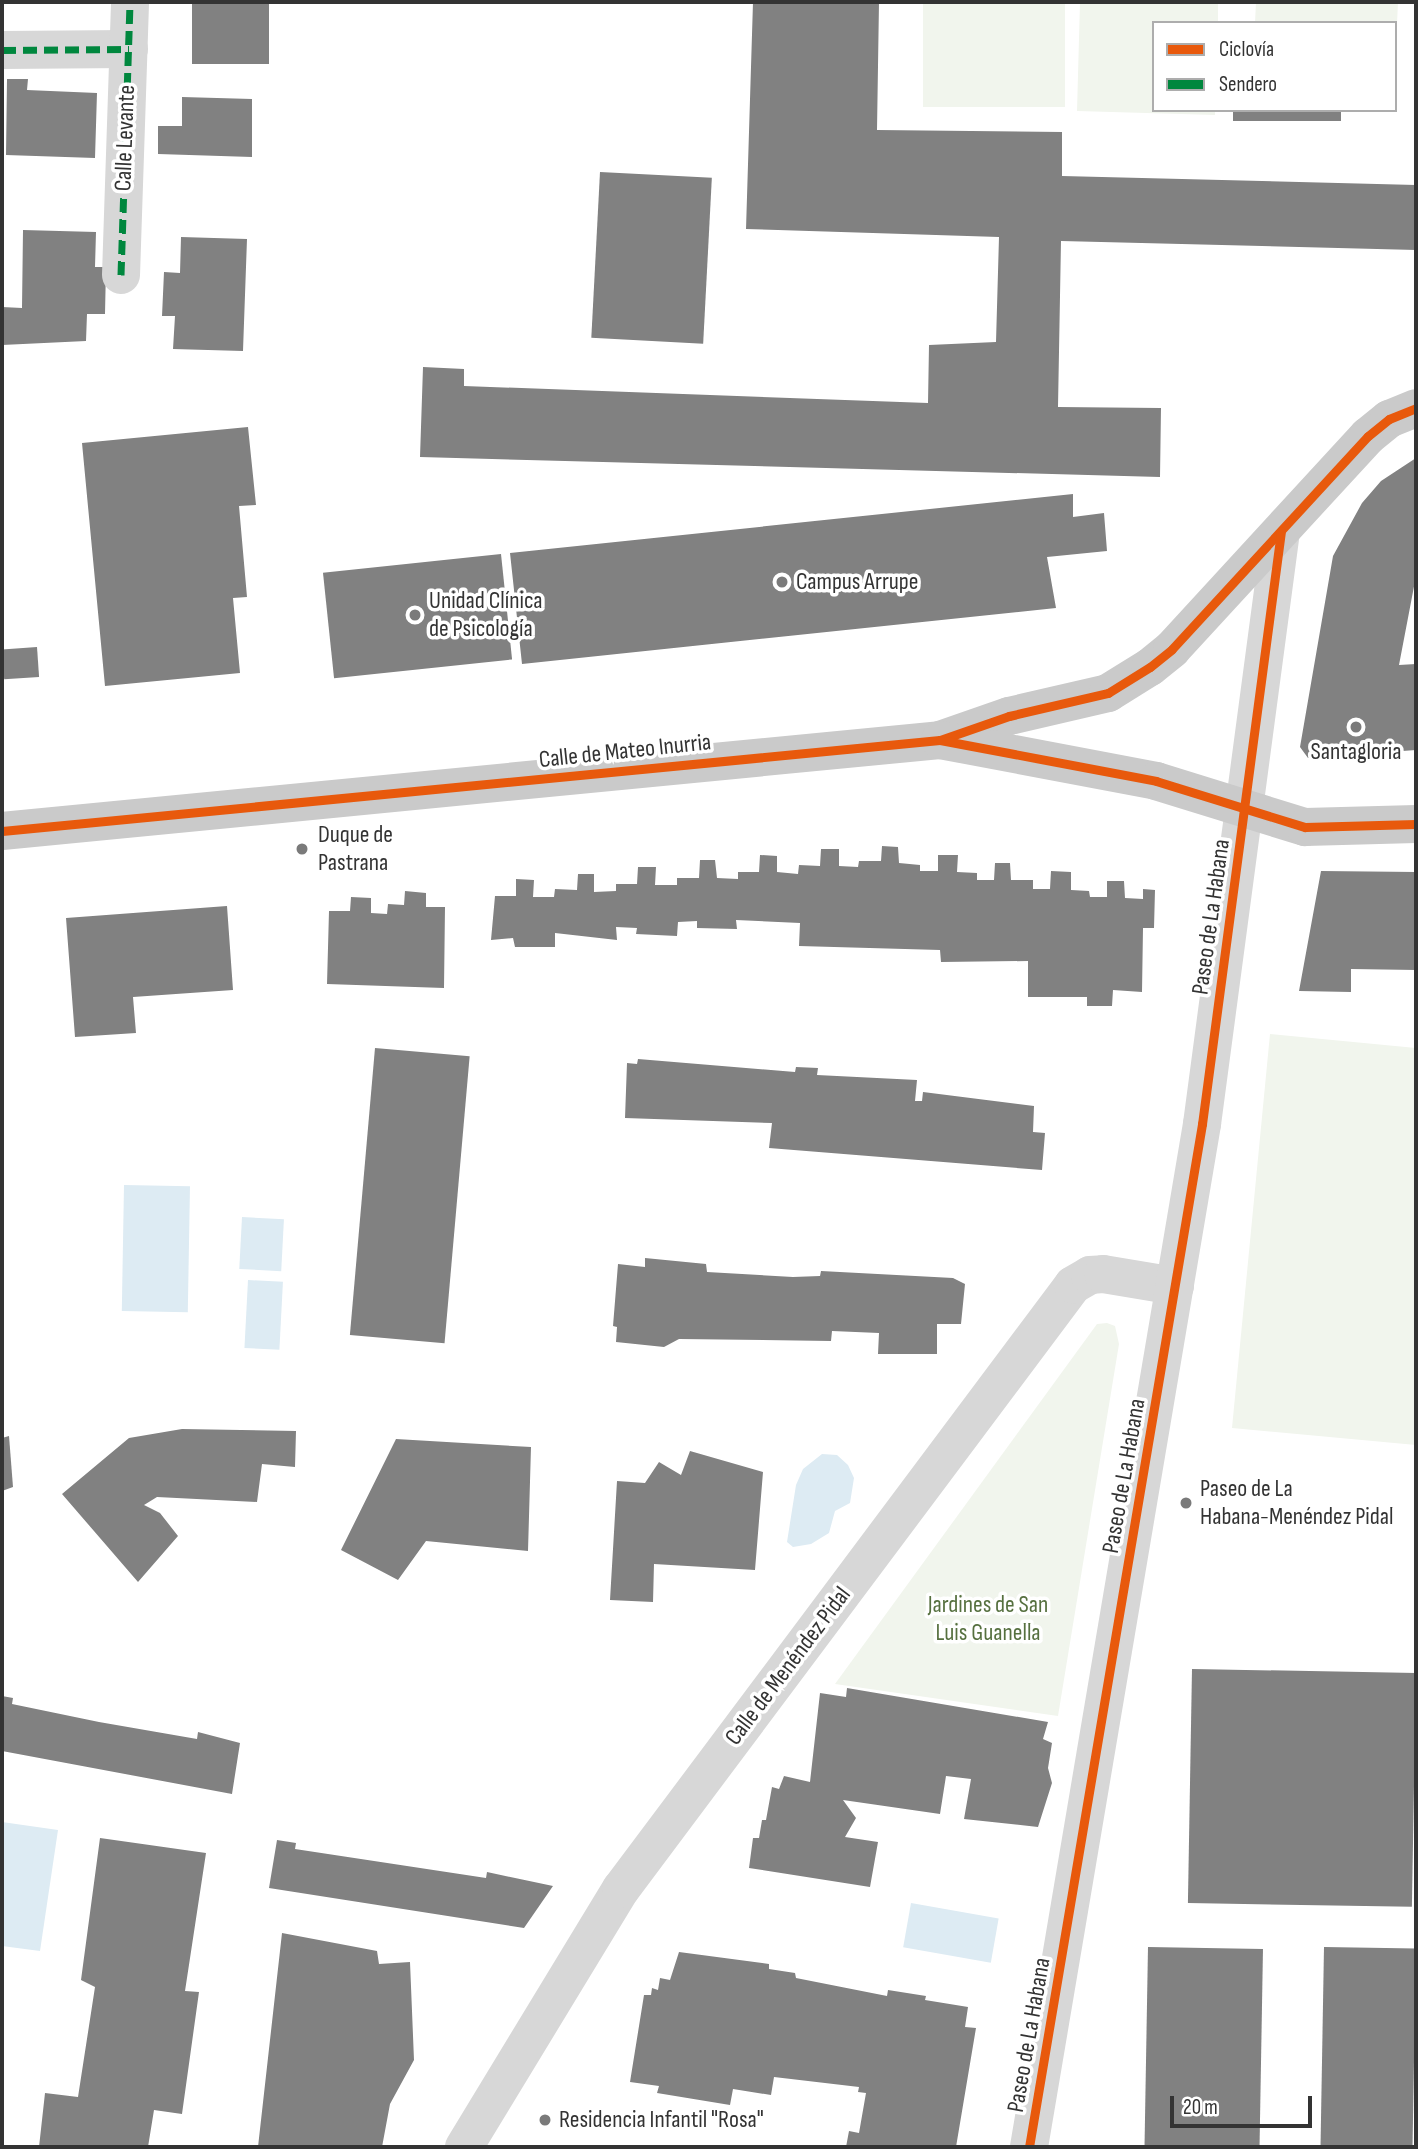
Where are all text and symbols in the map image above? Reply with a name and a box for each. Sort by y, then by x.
legend [1152,21,1397,112]
text: Ciclovía [1219,37,1274,62]
text: Sendero [1219,72,1277,97]
street label: Calle Levante [109,84,141,192]
place label: Campus Arrupe [796,568,918,596]
marker: Campus Arrupe [774,574,790,590]
place label: Unidad Clínica de Psicología [429,587,543,643]
marker: Unidad Clínica de Psicología [407,607,423,623]
marker: Santagloria [1348,719,1364,735]
street label: Calle de Mateo Inurria [537,728,713,774]
place label: Santagloria [1311,738,1401,766]
place label: Duque de Pastrana [318,821,393,877]
street label: Paseo de La Habana [1186,837,1236,997]
marker: Duque de Pastrana [292,839,312,859]
street label: Paseo de La Habana [1096,1396,1152,1556]
place label: Paseo de La Habana-Menéndez Pidal [1200,1475,1393,1531]
marker: Paseo de La Habana-Menéndez Pidal [1178,1495,1194,1511]
street label: Calle de Menéndez Pidal [719,1581,857,1751]
park label: Jardines de San Luis Guanella [928,1591,1048,1647]
street label: Paseo de La Habana [1001,1955,1057,2115]
scale bar [1173,2082,1315,2126]
text: 20 m [1183,2095,1218,2120]
place label: Residencia Infantil "Rosa" [559,2106,764,2134]
marker: Residencia Infantil "Rosa" [537,2112,553,2128]

